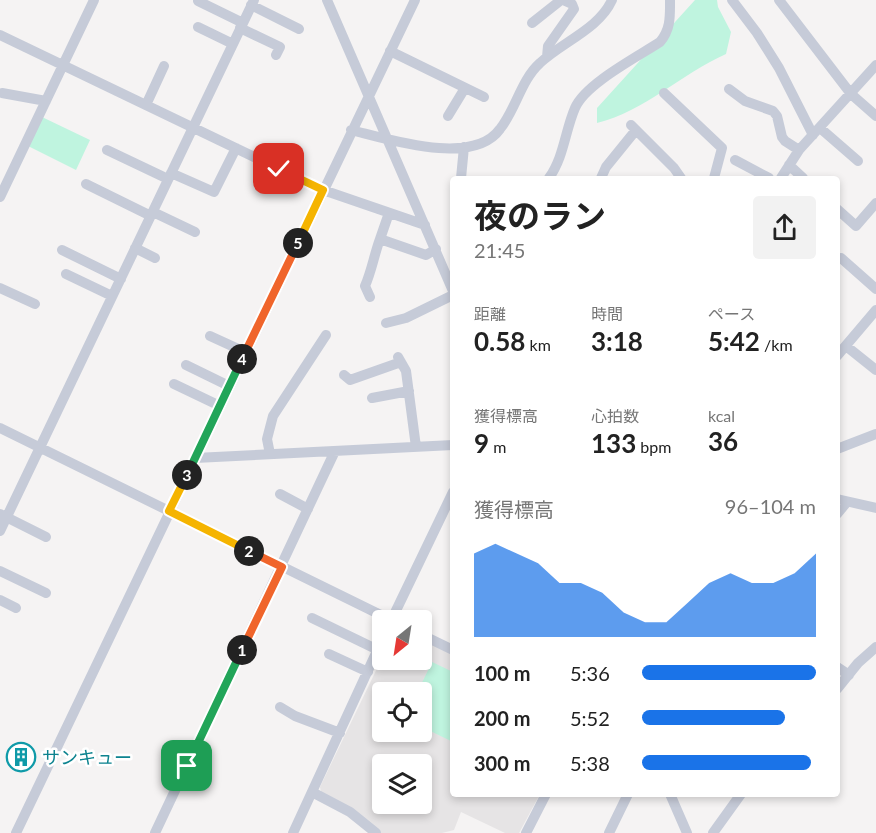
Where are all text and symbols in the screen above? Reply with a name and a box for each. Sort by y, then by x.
pin [253,143,304,194]
icon: check [262,152,295,185]
text: 夜のラン [474,195,606,235]
button: share [753,196,816,259]
pin: 5 [283,228,313,258]
text: 5 [293,233,303,252]
text: 21:45 [474,238,525,262]
text: 距離 [474,304,506,323]
text: 時間 [591,304,623,323]
text: ペース [708,304,755,323]
text: 0.58 [474,325,525,357]
text: 3:18 [591,325,643,357]
text: 5:42 [708,325,760,357]
text: km [525,335,551,354]
text: /km [760,335,793,354]
pin: 4 [227,344,257,374]
text: 4 [237,349,247,368]
text: 獲得標高 [474,406,538,425]
text: 心拍数 [591,406,639,425]
text: kcal [708,406,735,425]
text: 36 [708,425,738,457]
text: 9 [474,427,489,459]
text: 133 [591,427,636,459]
text: m [489,437,506,456]
text: bpm [636,437,671,456]
pin: 3 [172,460,202,490]
text: 3 [182,465,192,484]
text: 96–104 m [725,494,816,518]
text: 獲得標高 [474,497,554,521]
pin: 2 [234,536,264,566]
text: 2 [244,541,254,560]
north arrow [372,610,432,670]
map controls [372,610,432,814]
pin: 1 [227,635,257,665]
text: 1 [237,640,247,659]
text: 100 m [474,661,530,685]
text: 5:36 [570,661,610,685]
button: locate [372,682,432,742]
text: 200 m [474,706,530,730]
text: 5:52 [570,706,610,730]
pin [161,740,212,791]
building icon: サンキュー [5,741,37,773]
place label: サンキュー [42,746,132,768]
icon: arrive [170,749,203,782]
text: 300 m [474,751,530,775]
text: 5:38 [570,751,610,775]
button: layers [372,754,432,814]

